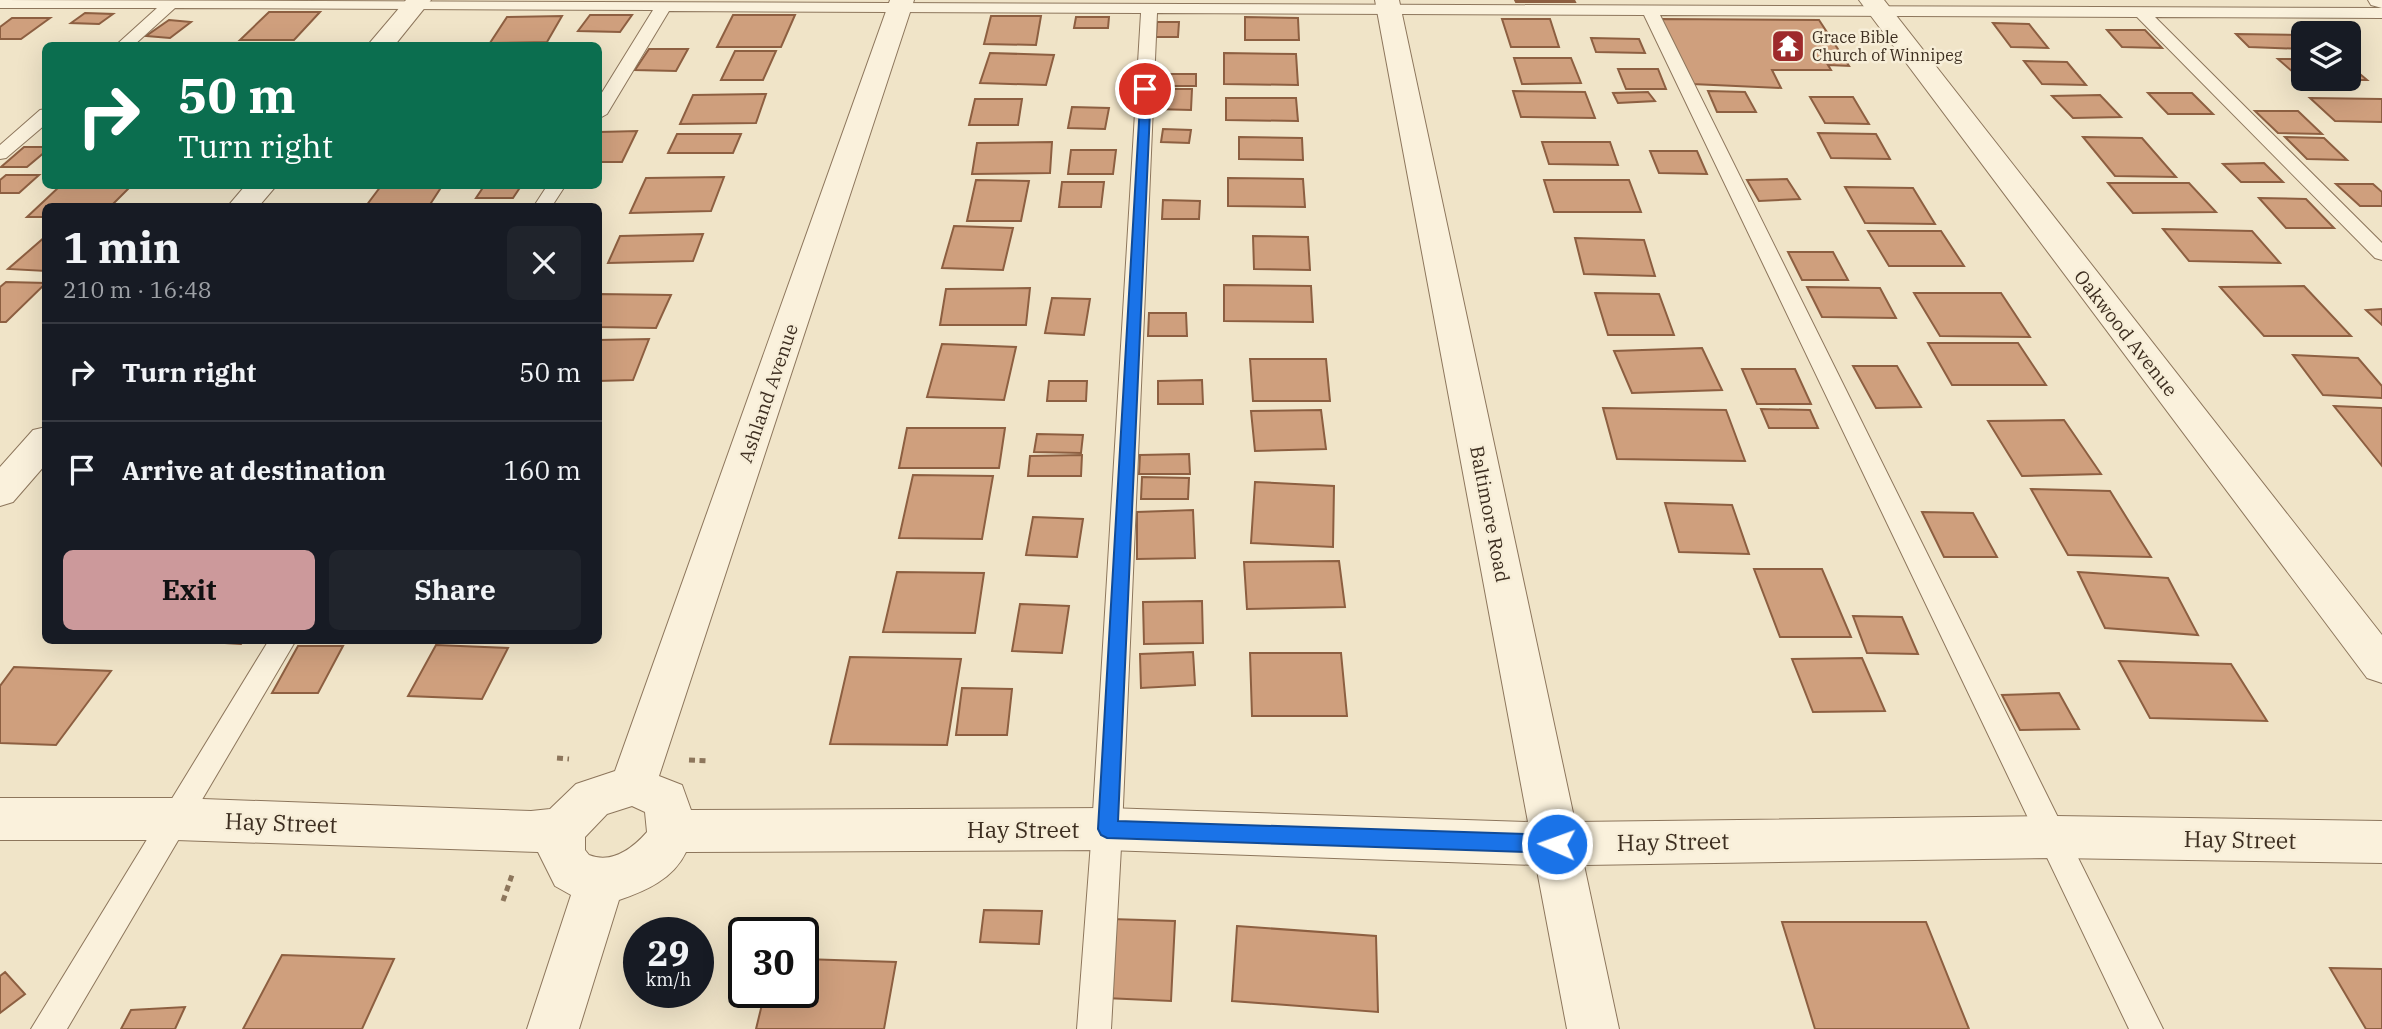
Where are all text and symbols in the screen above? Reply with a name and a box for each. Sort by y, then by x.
map controls [2291,21,2361,91]
button: layers [2291,21,2361,91]
temple icon: Grace Bible Church of Winnipeg [1769,27,1807,65]
place label: Grace Bible Church of Winnipeg [1812,27,1963,65]
pin [1115,59,1175,119]
text: 50 m [178,63,296,126]
icon: right [63,70,154,161]
icon: arrive [1126,70,1164,108]
text: Turn right [178,125,333,167]
text: 1 min [63,220,181,275]
button: close [507,226,581,300]
street label: Oakwood Avenue [2069,265,2183,401]
text: 210 m · 16:48 [63,274,212,304]
street label: Ashland Avenue [733,320,803,466]
icon: right [63,353,101,391]
text: Turn right [122,355,256,389]
text: 50 m [519,355,581,389]
street label: Baltimore Road [1465,444,1515,584]
icon: arrive [63,451,101,489]
text: Arrive at destination [122,453,386,487]
text: 160 m [503,453,581,487]
button: Exit [63,550,315,630]
button: Share [329,550,581,630]
street label: Hay Street [224,805,338,839]
position arrow [1520,807,1594,881]
street label: Hay Street [967,814,1079,844]
street label: Hay Street [2183,823,2297,855]
street label: Hay Street [1616,825,1730,857]
speed limit sign: 30 [728,917,819,1008]
text: 29 [647,930,690,976]
text: km/h [646,968,691,991]

